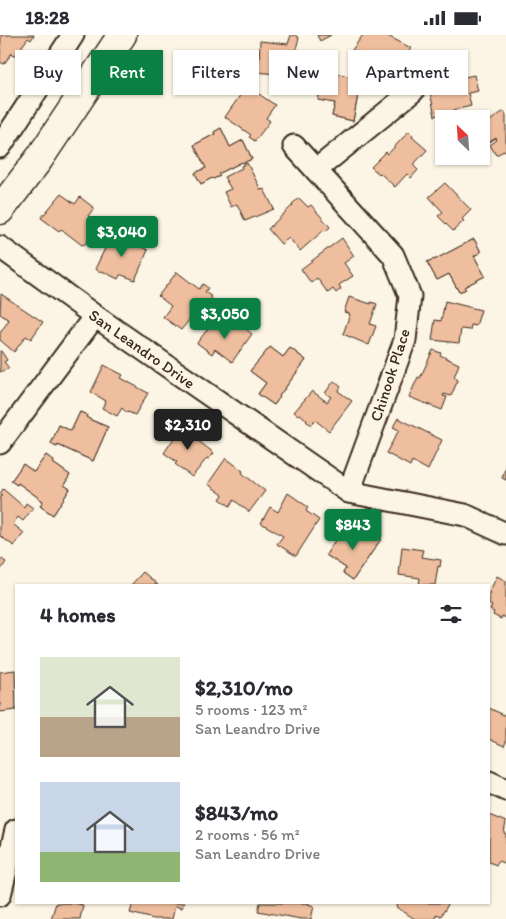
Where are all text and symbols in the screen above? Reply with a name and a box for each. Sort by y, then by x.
text: 18:28 [25,6,69,29]
chip: Buy [15,50,81,95]
chip: Rent [91,50,163,95]
chip: Filters [173,50,259,95]
chip: New [269,50,338,95]
chip: Apartment [348,50,468,95]
north arrow [435,110,490,165]
map controls [435,110,490,165]
pin: $3,040 [81,215,163,258]
text: $3,040 [97,222,147,241]
pin: $3,050 [184,297,266,340]
text: $3,050 [201,304,249,323]
street label: San Leandro Drive [85,305,199,393]
street label: Chinook Place [366,326,414,424]
pin: $2,310 [147,409,229,451]
text: $2,310 [165,415,211,434]
pin: $843 [323,509,383,551]
text: $843 [335,515,371,534]
icon: filters [437,600,465,628]
text: 4 homes [40,602,116,627]
text: $2,310/mo [195,675,293,700]
icon: home [80,677,140,737]
text: 5 rooms · 123 m² [195,700,307,719]
text: San Leandro Drive [195,719,320,738]
text: $843/mo [195,800,278,825]
icon: home [80,802,140,862]
text: 2 rooms · 56 m² [195,825,300,844]
text: San Leandro Drive [195,844,320,863]

